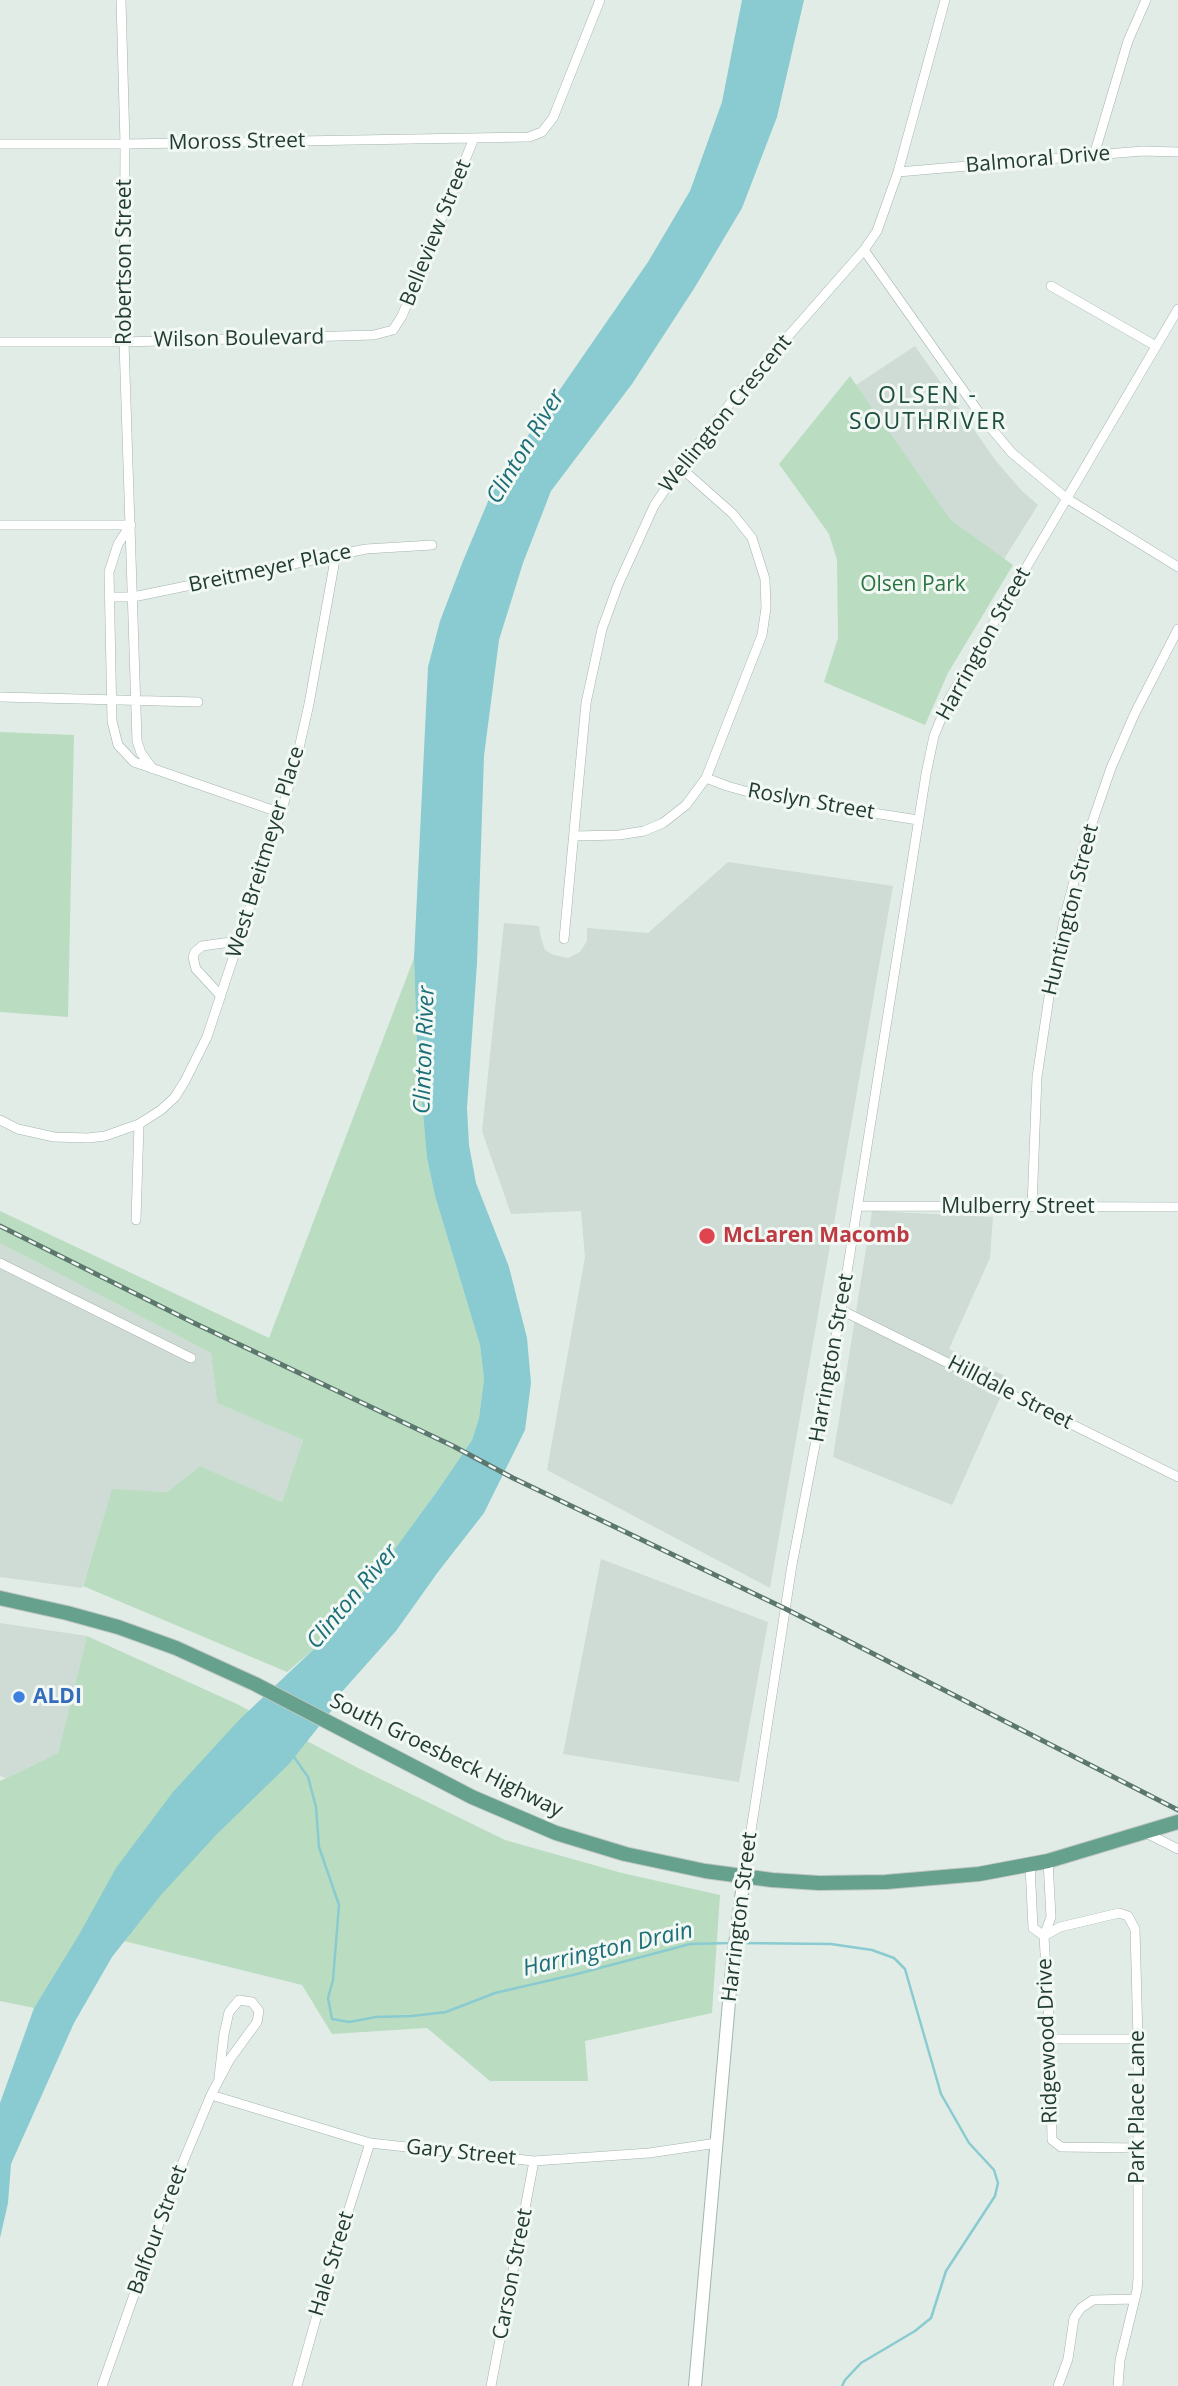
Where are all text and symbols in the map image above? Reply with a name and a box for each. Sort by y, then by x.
street label: Moross Street [168,128,306,156]
street label: Balmoral Drive [965,141,1111,179]
street label: Belleview Street [395,156,477,310]
street label: Robertson Street [112,179,138,345]
street label: Wilson Boulevard [153,325,325,353]
street label: Wellington Crescent [655,330,797,498]
district label: OLSEN - SOUTHRIVER [850,382,1006,436]
water label: Clinton River [481,385,571,509]
street label: Breitmeyer Place [186,539,354,599]
street label: Harrington Street [932,563,1036,725]
park label: Olsen Park [860,572,966,598]
street label: West Breitmeyer Place [222,743,310,961]
street label: Roslyn Street [746,778,876,826]
street label: Huntington Street [1038,822,1104,998]
water label: Clinton River [409,985,441,1115]
street label: Mulberry Street [941,1194,1095,1220]
place label: McLaren Macomb [723,1223,910,1249]
marker: McLaren Macomb [697,1226,717,1246]
street label: Harrington Street [805,1272,859,1444]
street label: Hilldale Street [943,1351,1077,1435]
water label: Clinton River [301,1539,405,1655]
place label: ALDI [33,1684,82,1710]
marker: ALDI [11,1689,27,1705]
street label: South Groesbeck Highway [326,1689,566,1823]
street label: Harrington Street [717,1831,763,2003]
water label: Harrington Drain [520,1917,696,1983]
street label: Ridgewood Drive [1033,1958,1063,2124]
street label: Park Place Lane [1125,2030,1151,2184]
street label: Gary Street [405,2135,517,2171]
street label: Balfour Street [123,2162,193,2298]
street label: Carson Street [488,2206,538,2342]
street label: Hale Street [304,2209,360,2319]

